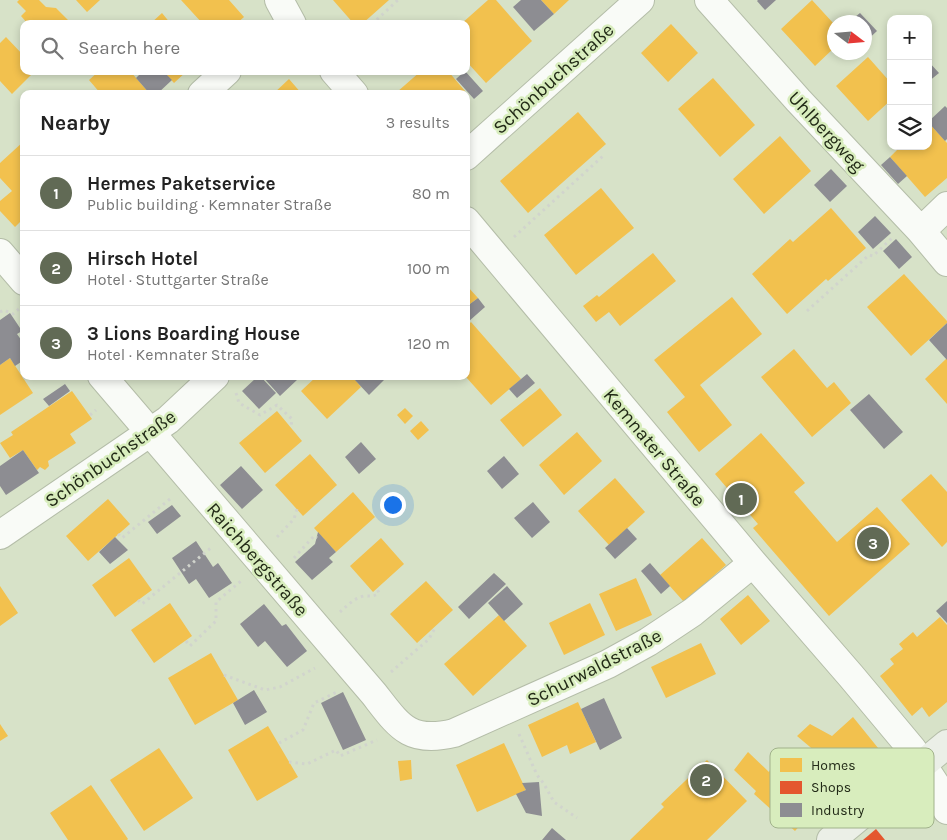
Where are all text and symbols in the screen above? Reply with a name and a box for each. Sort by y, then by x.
north arrow [827,15,872,60]
map controls [887,15,932,150]
button: + [887,15,932,60]
street label: Schönbuchstraße [489,19,618,139]
search box [20,20,470,75]
icon: search [38,34,66,62]
text: Search here [78,37,180,59]
button: − [887,60,932,105]
street label: Uhlbergweg [784,87,869,177]
button: layers [887,105,932,150]
text: Nearby [40,111,110,135]
text: 3 results [386,113,450,132]
text: Hermes Paketservice [87,173,276,195]
text: 1 [53,184,59,203]
text: 80 m [412,184,450,203]
text: Public building · Kemnater Straße [87,195,332,214]
text: Hirsch Hotel [87,248,198,270]
text: 2 [51,259,61,278]
text: 100 m [407,259,450,278]
text: Hotel · Stuttgarter Straße [87,270,269,289]
text: 3 Lions Boarding House [87,323,300,345]
text: 3 [51,334,61,353]
text: 120 m [407,334,450,353]
text: Hotel · Kemnater Straße [87,345,259,364]
street label: Kemnater Straße [599,384,710,511]
street label: Schönbuchstraße [41,405,180,512]
pin: 1 [725,480,757,518]
your location [380,492,406,518]
street label: Raichbergstraße [202,498,313,621]
pin: 3 [857,524,889,562]
street label: Schurwaldstraße [524,625,665,711]
legend [770,748,934,828]
text: Homes [811,757,856,774]
pin: 2 [690,761,722,799]
text: Shops [811,779,851,796]
text: Industry [811,802,865,819]

